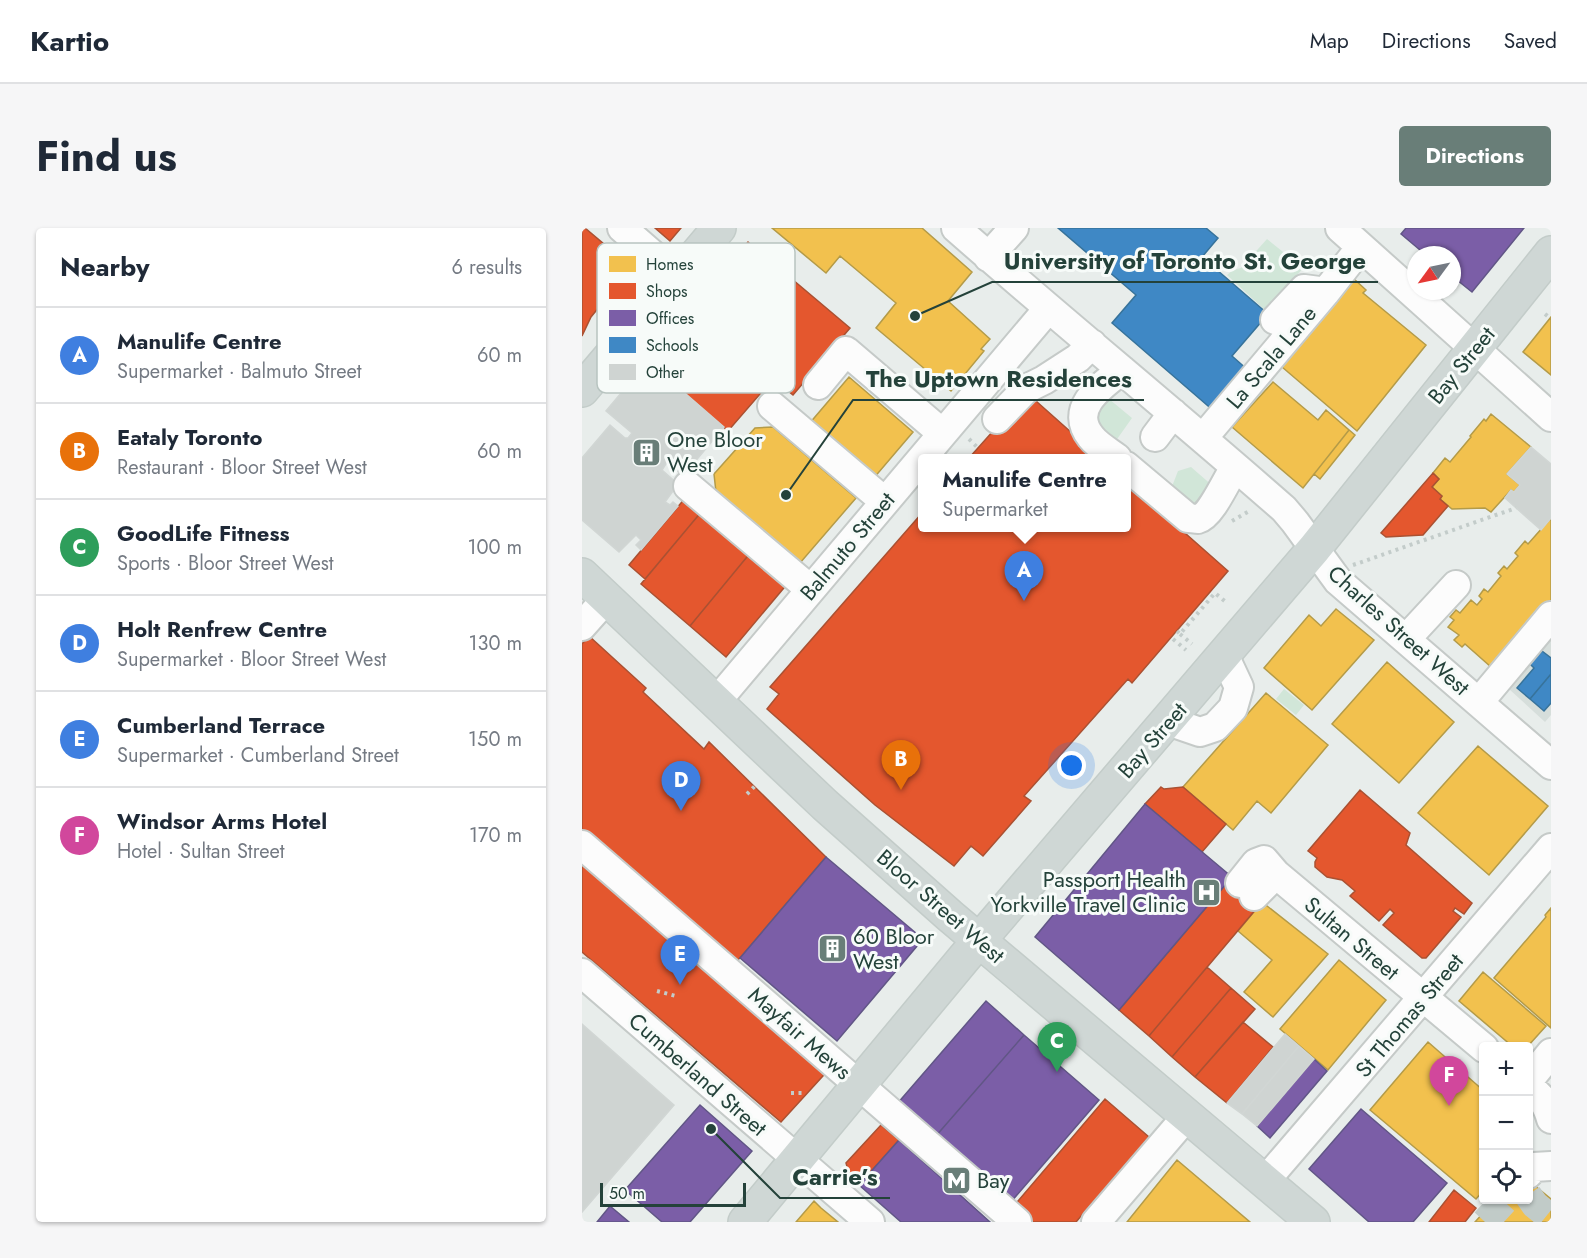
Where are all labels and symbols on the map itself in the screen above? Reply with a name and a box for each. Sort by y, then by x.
callout: University of Toronto St. George [992,240,1378,282]
legend [597,243,795,393]
text: University of Toronto St. George [1004,243,1366,278]
north arrow [1407,246,1461,300]
text: Homes [646,253,693,276]
text: Shops [646,280,687,303]
street label: La Scala Lane [1218,299,1324,415]
text: Offices [646,307,694,330]
street label: Bay Street [1420,319,1503,411]
text: Schools [646,334,698,357]
callout: The Uptown Residences [853,358,1144,400]
text: Other [646,361,685,384]
text: The Uptown Residences [866,361,1132,396]
place label: One Bloor West [667,423,763,480]
building icon: One Bloor West [630,436,662,468]
street label: Balmuto Street [792,484,902,607]
pin: A [1004,552,1044,601]
street label: Charles Street West [1321,557,1478,703]
street label: Bay Street [1110,694,1195,785]
pin: B [882,740,920,790]
your location [1057,751,1086,780]
pin: D [662,762,700,811]
street label: Bloor Street West [870,841,1012,971]
place label: Passport Health Yorkville Travel Clinic [990,863,1186,920]
hospital icon: Passport Health Yorkville Travel Clinic [1191,876,1223,908]
street label: Sultan Street [1298,889,1407,988]
place label: 60 Bloor West [853,920,935,977]
building icon: 60 Bloor West [816,933,848,965]
pin: E [660,936,700,985]
street label: St Thomas Street [1347,945,1471,1084]
street label: Mayfair Mews [741,979,859,1087]
street label: Cumberland Street [622,1005,775,1144]
pin: C [1038,1022,1076,1072]
pin: F [1430,1056,1468,1106]
callout: Carrie’s [780,1156,890,1198]
text: Carrie’s [792,1159,878,1194]
metro station icon: Bay [940,1164,972,1196]
place label: Bay [977,1164,1010,1196]
scale bar [600,1180,746,1208]

